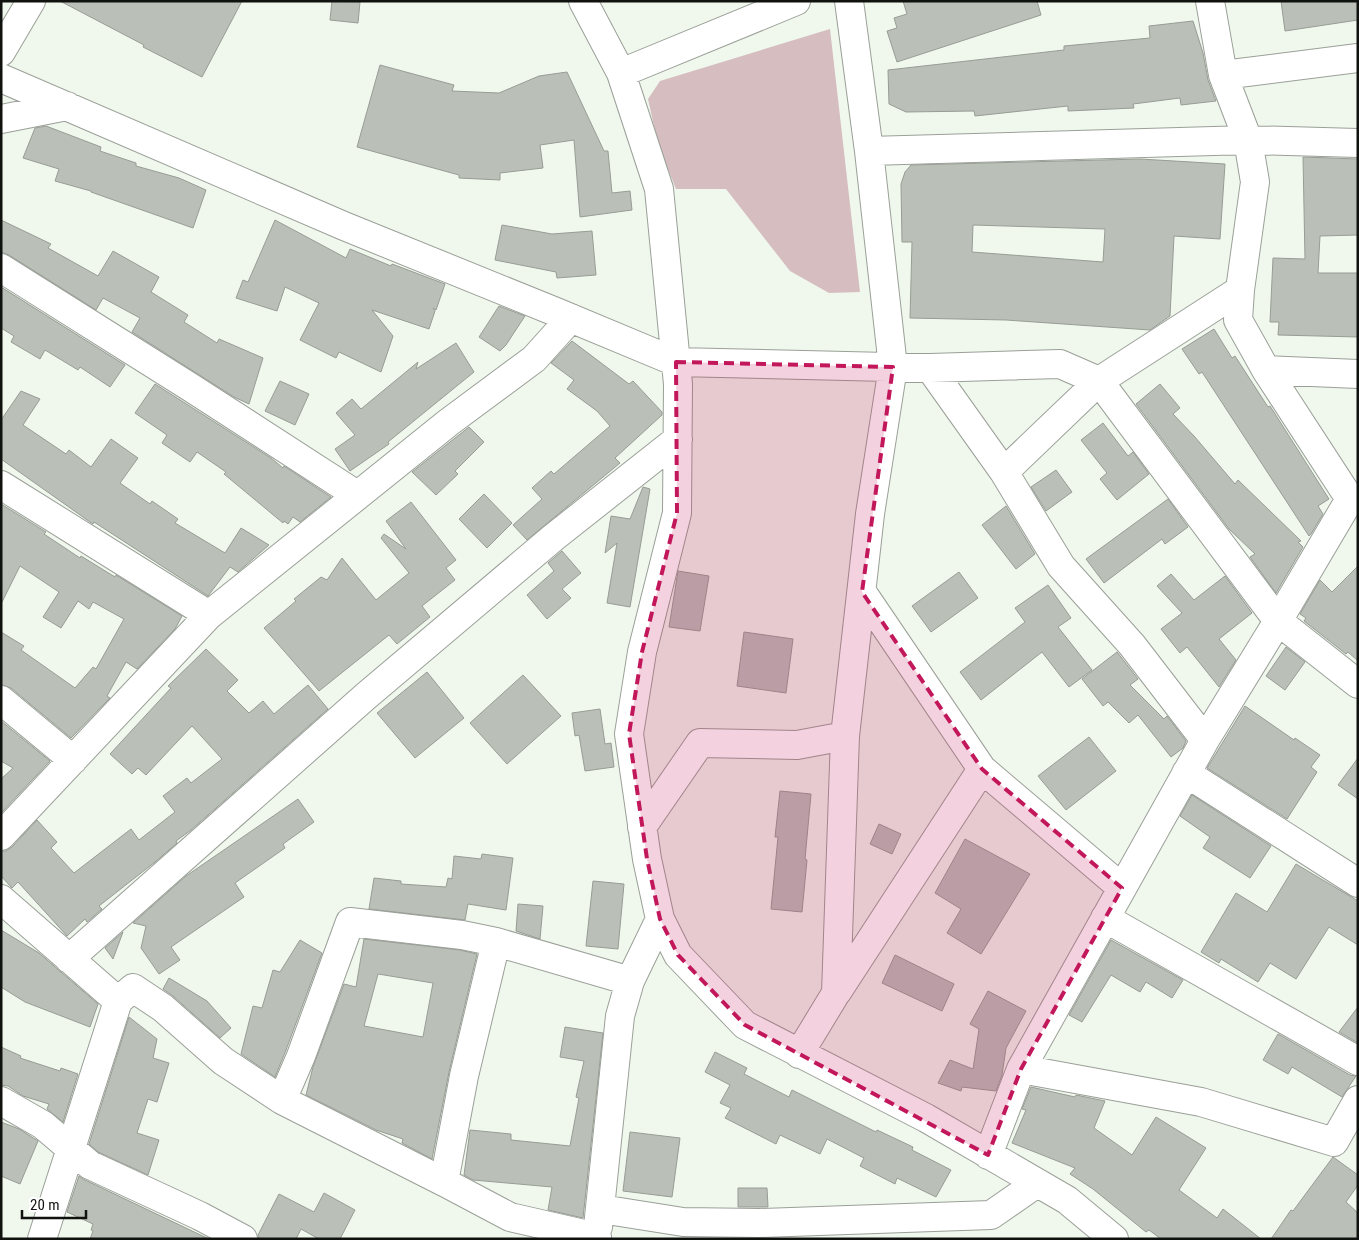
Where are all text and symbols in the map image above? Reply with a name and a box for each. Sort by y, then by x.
scale bar [22,1188,86,1220]
text: 20 m [30,1196,60,1214]

